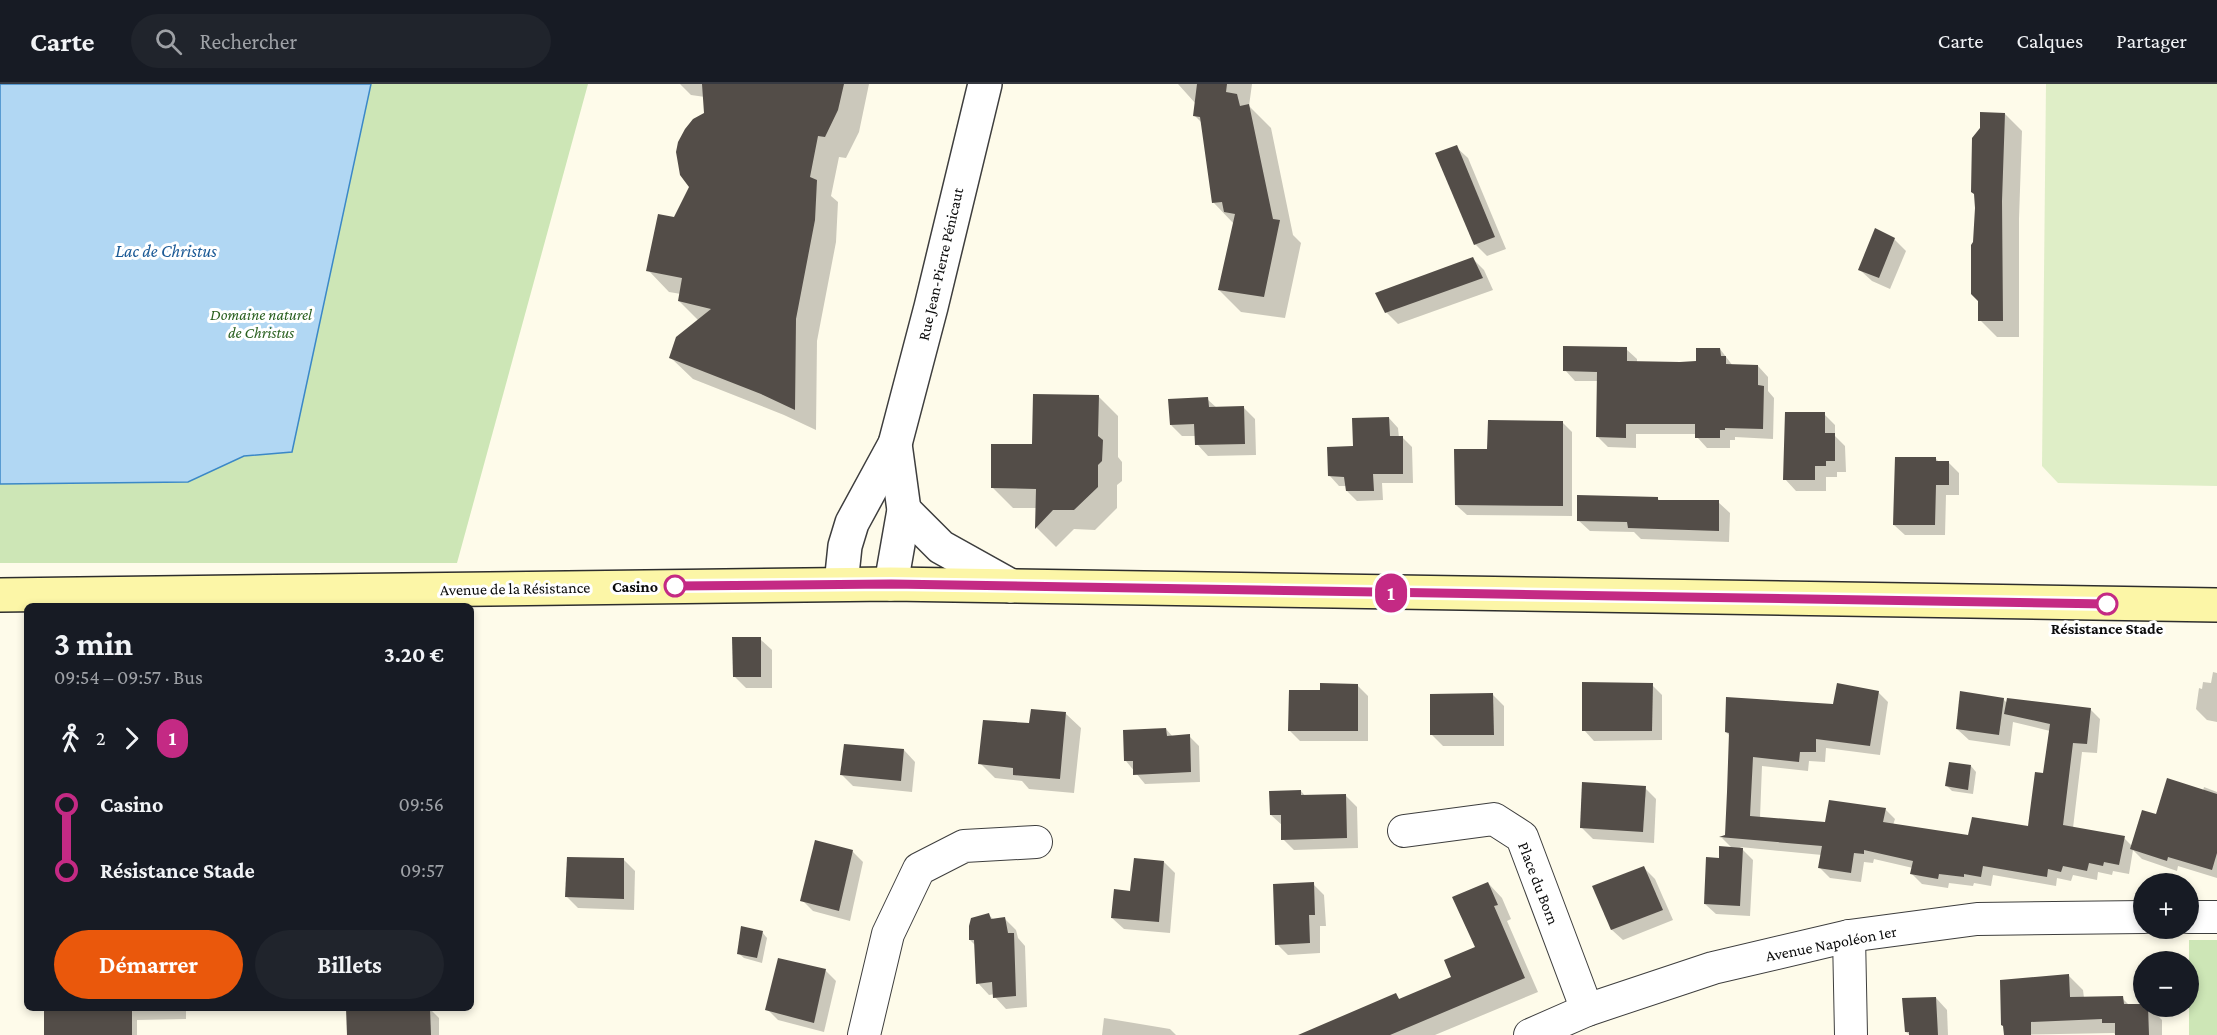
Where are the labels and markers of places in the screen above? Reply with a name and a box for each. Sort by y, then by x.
marker: Casino [664,575,686,597]
place label: Casino [612,578,658,595]
marker: Résistance Stade [2096,593,2118,615]
place label: Résistance Stade [2051,620,2164,637]

